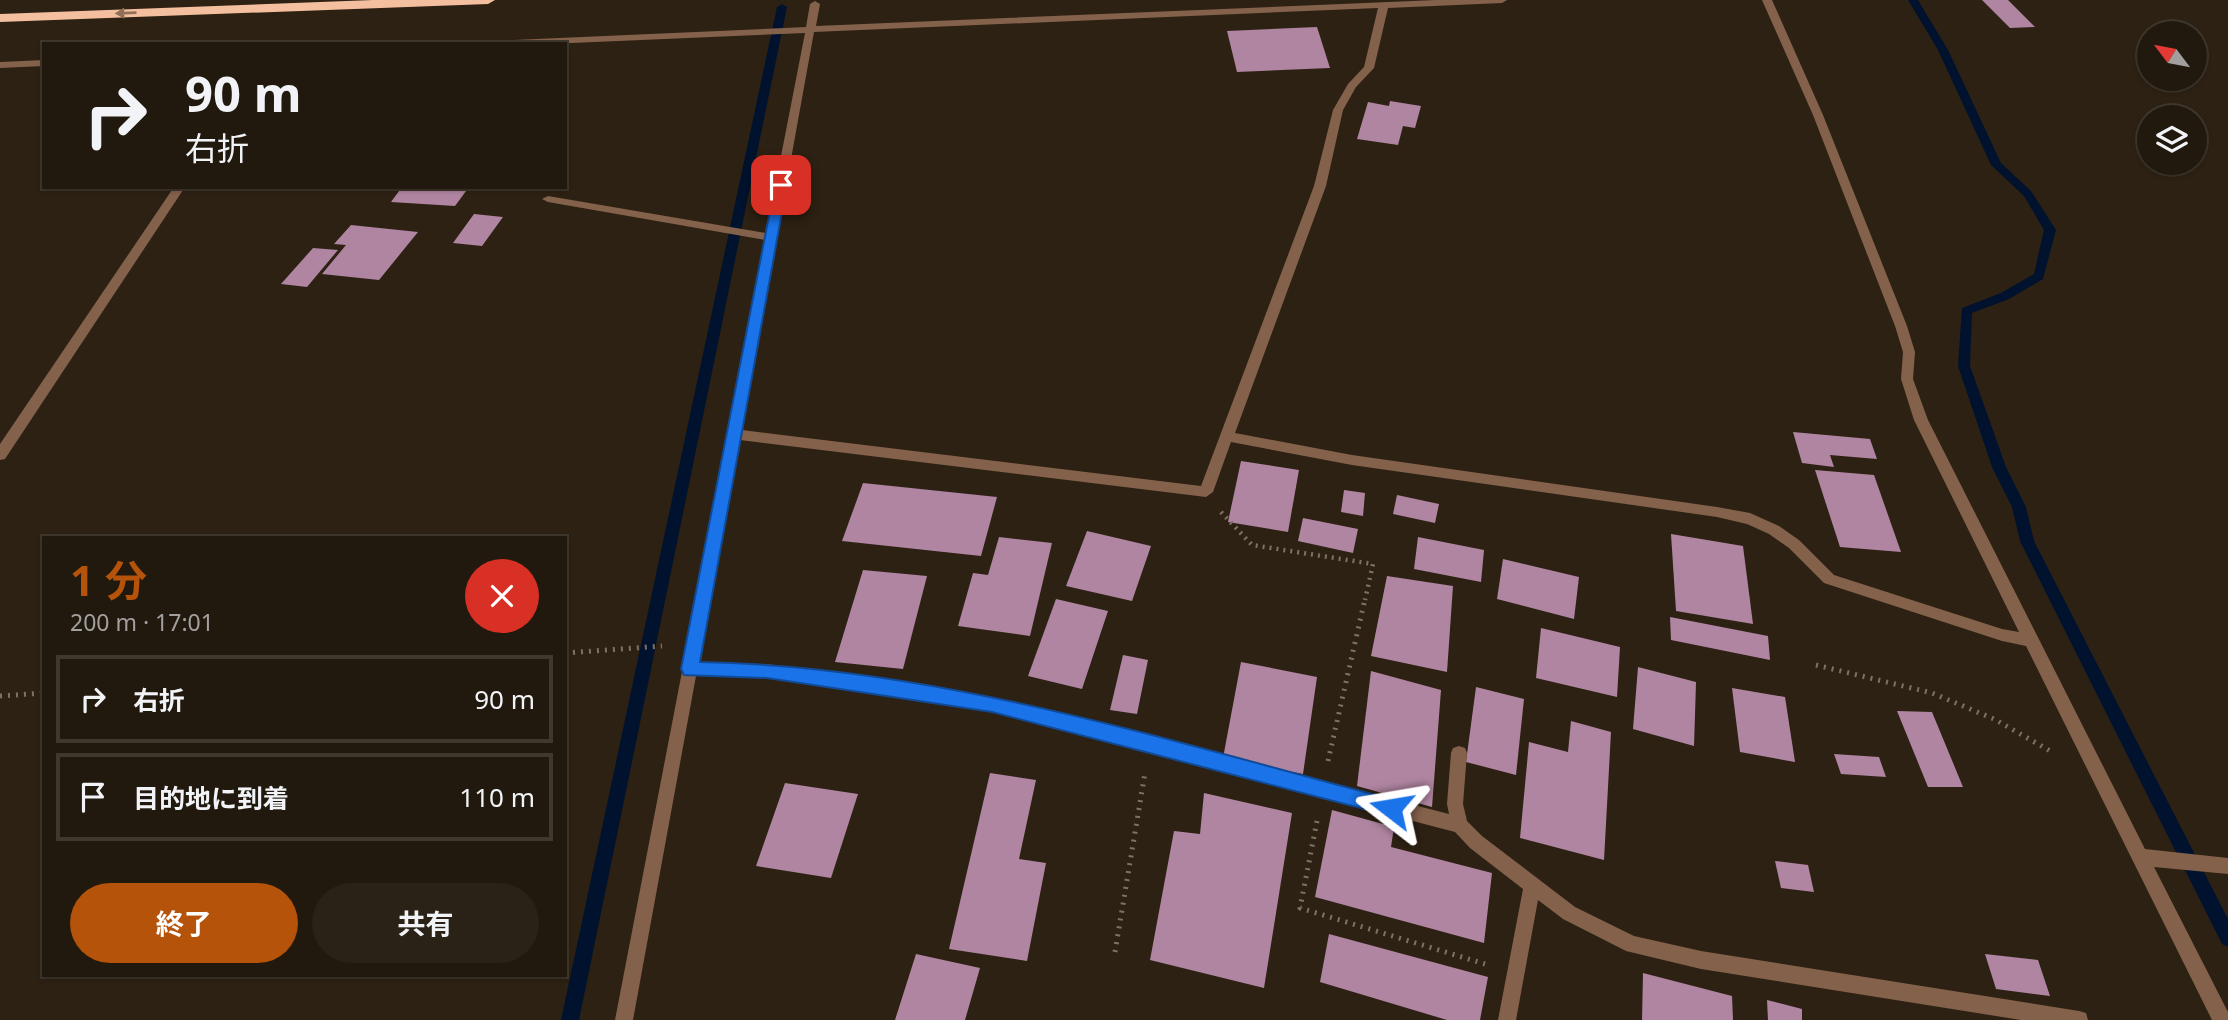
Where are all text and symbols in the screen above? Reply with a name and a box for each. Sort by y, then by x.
one-way arrow [115,8,137,19]
north arrow [2137,21,2207,91]
map controls [2137,21,2207,175]
text: 90 m [185,60,302,126]
icon: right [70,70,161,161]
button: layers [2137,105,2207,175]
text: 右折 [185,126,249,169]
pin [751,155,811,215]
icon: arrive [762,166,800,204]
text: 1 分 [70,551,147,608]
button: close [465,559,539,633]
text: 200 m · 17:01 [70,606,214,638]
icon: right [74,680,112,718]
text: 90 m [474,681,535,717]
text: 右折 [133,682,185,718]
position arrow [1354,771,1428,845]
icon: arrive [74,778,112,816]
text: 110 m [459,779,535,815]
text: 目的地に到着 [133,780,289,816]
button: 終了 [70,883,298,963]
button: 共有 [312,883,539,963]

